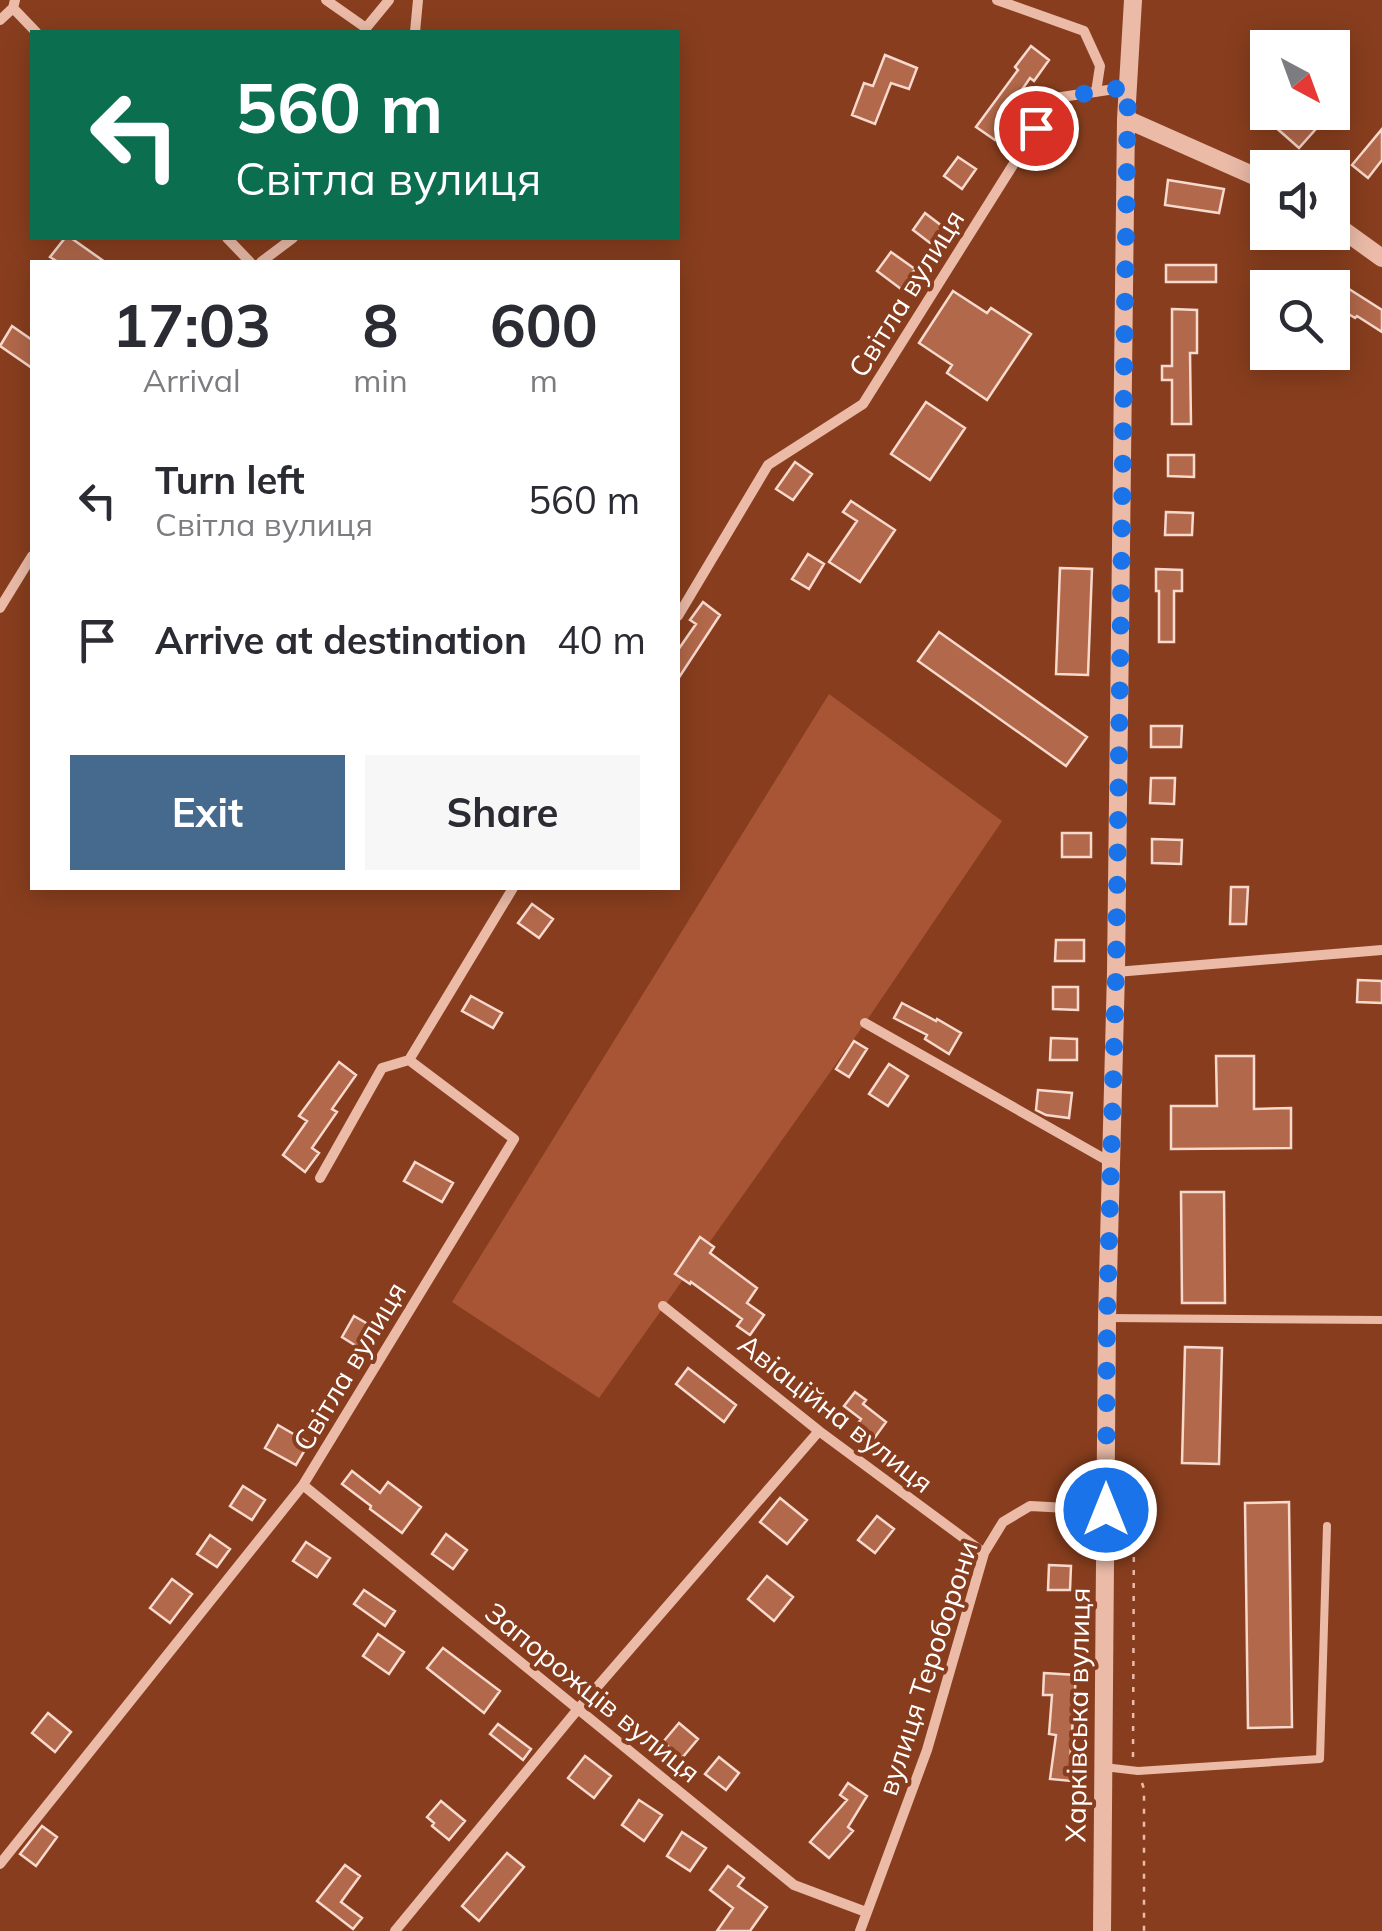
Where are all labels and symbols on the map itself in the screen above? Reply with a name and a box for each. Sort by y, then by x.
north arrow [1250,30,1350,130]
pin [994,86,1079,171]
street label: Світла вулиця [841,203,971,383]
street label: Світла вулиця [285,1275,413,1457]
street label: Авіаційна вулиця [732,1326,940,1500]
position arrow [1054,1458,1158,1562]
street label: вулиця Тероборони [869,1536,985,1800]
street label: Харківська вулиця [1057,1587,1097,1843]
street label: Запорожців вулиця [478,1594,708,1790]

